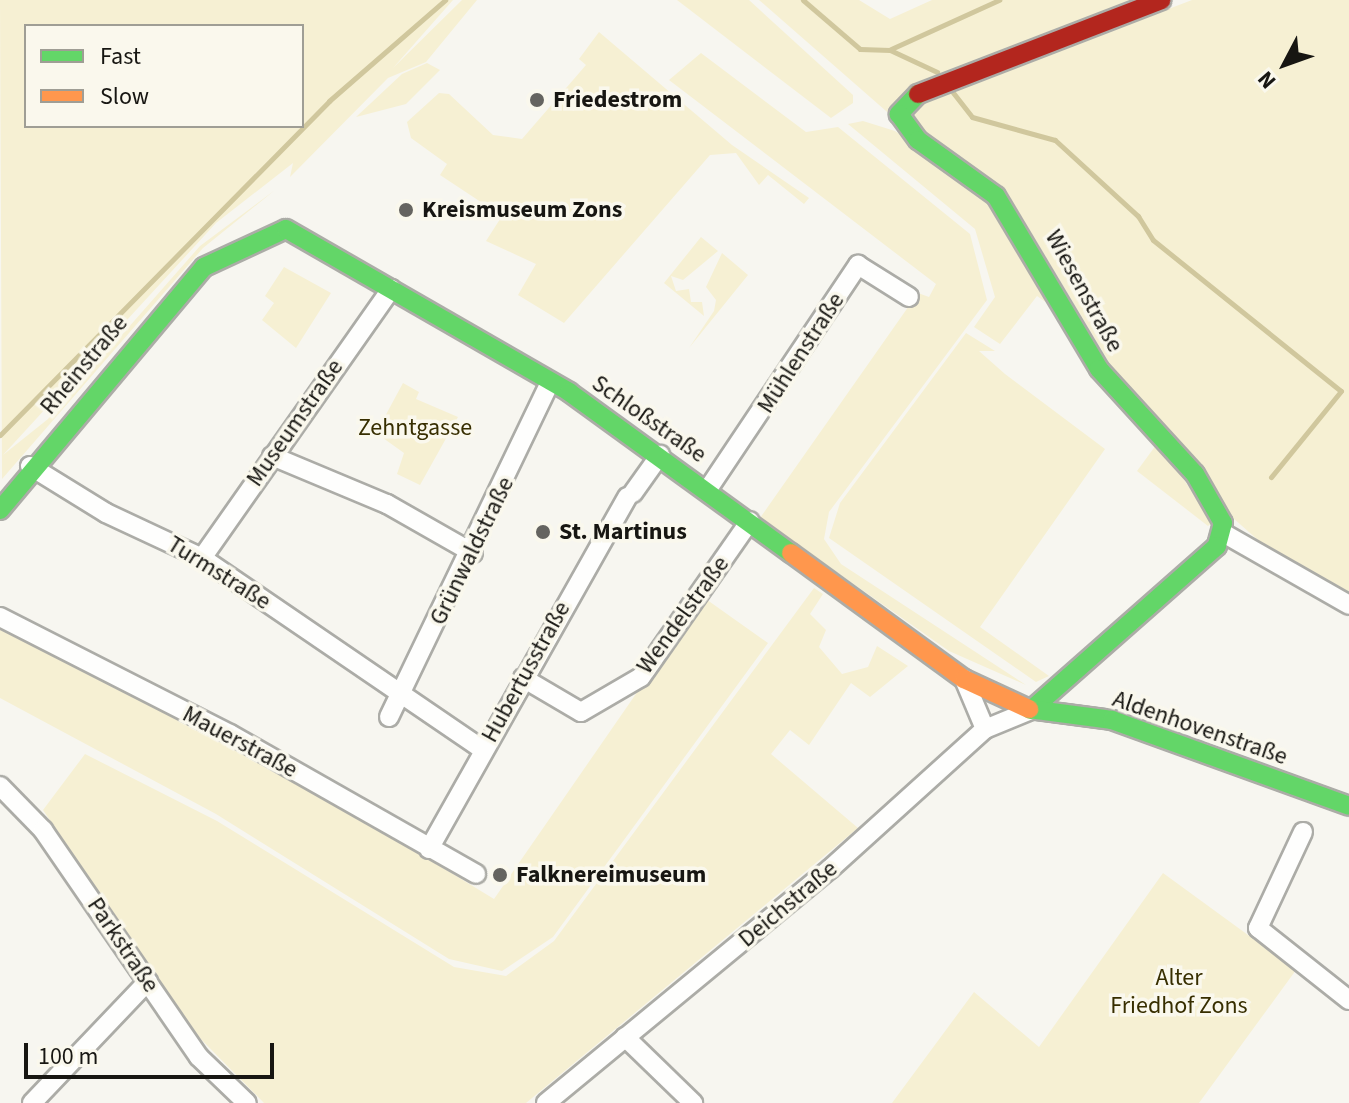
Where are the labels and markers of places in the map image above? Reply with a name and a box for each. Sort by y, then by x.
place label: Friedestrom [553,86,682,114]
marker: Friedestrom [528,91,546,109]
place label: Kreismuseum Zons [422,196,622,224]
marker: Kreismuseum Zons [397,201,415,219]
place label: St. Martinus [559,518,687,546]
marker: St. Martinus [534,523,552,541]
place label: Falknereimuseum [516,861,706,889]
marker: Falknereimuseum [491,866,509,884]

